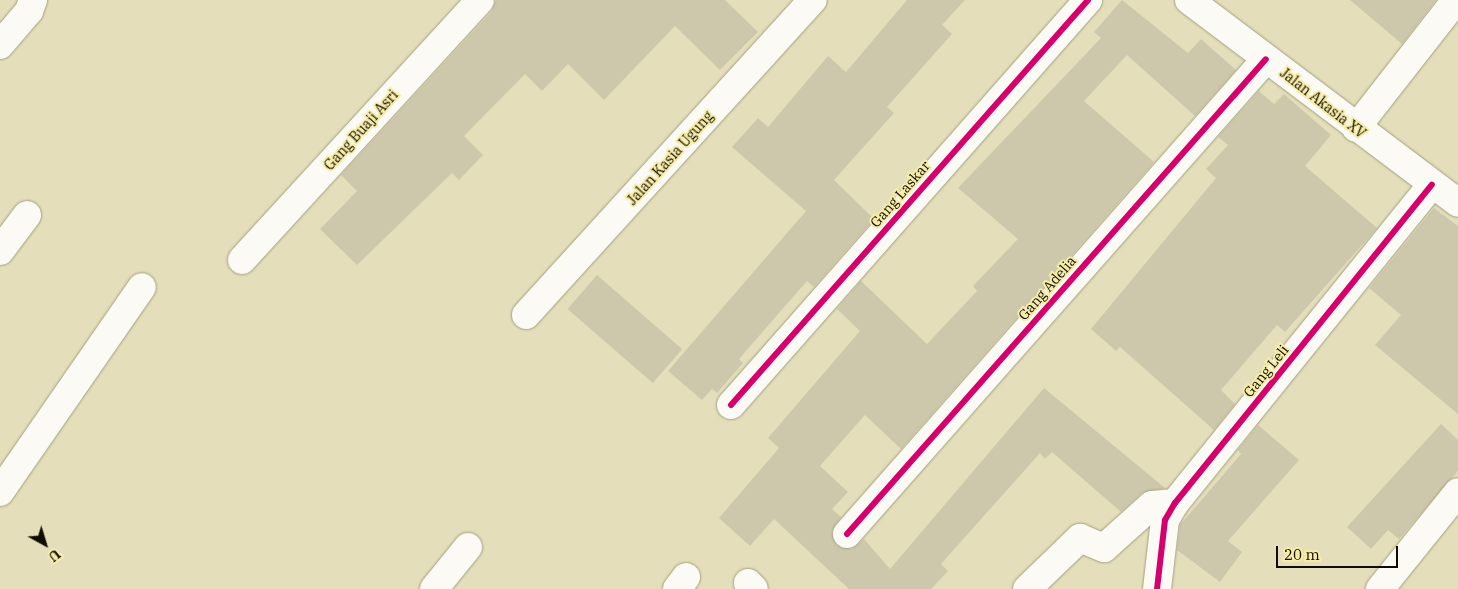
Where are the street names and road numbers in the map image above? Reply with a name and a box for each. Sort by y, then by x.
street label: Jalan Akasia XV [1277,64,1369,142]
street label: Gang Buaji Asri [321,86,401,174]
street label: Jalan Kasia Ugung [623,108,717,208]
street label: Gang Laskar [867,157,933,231]
street label: Gang Adelia [1015,252,1079,324]
street label: Gang Leli [1240,342,1292,400]

